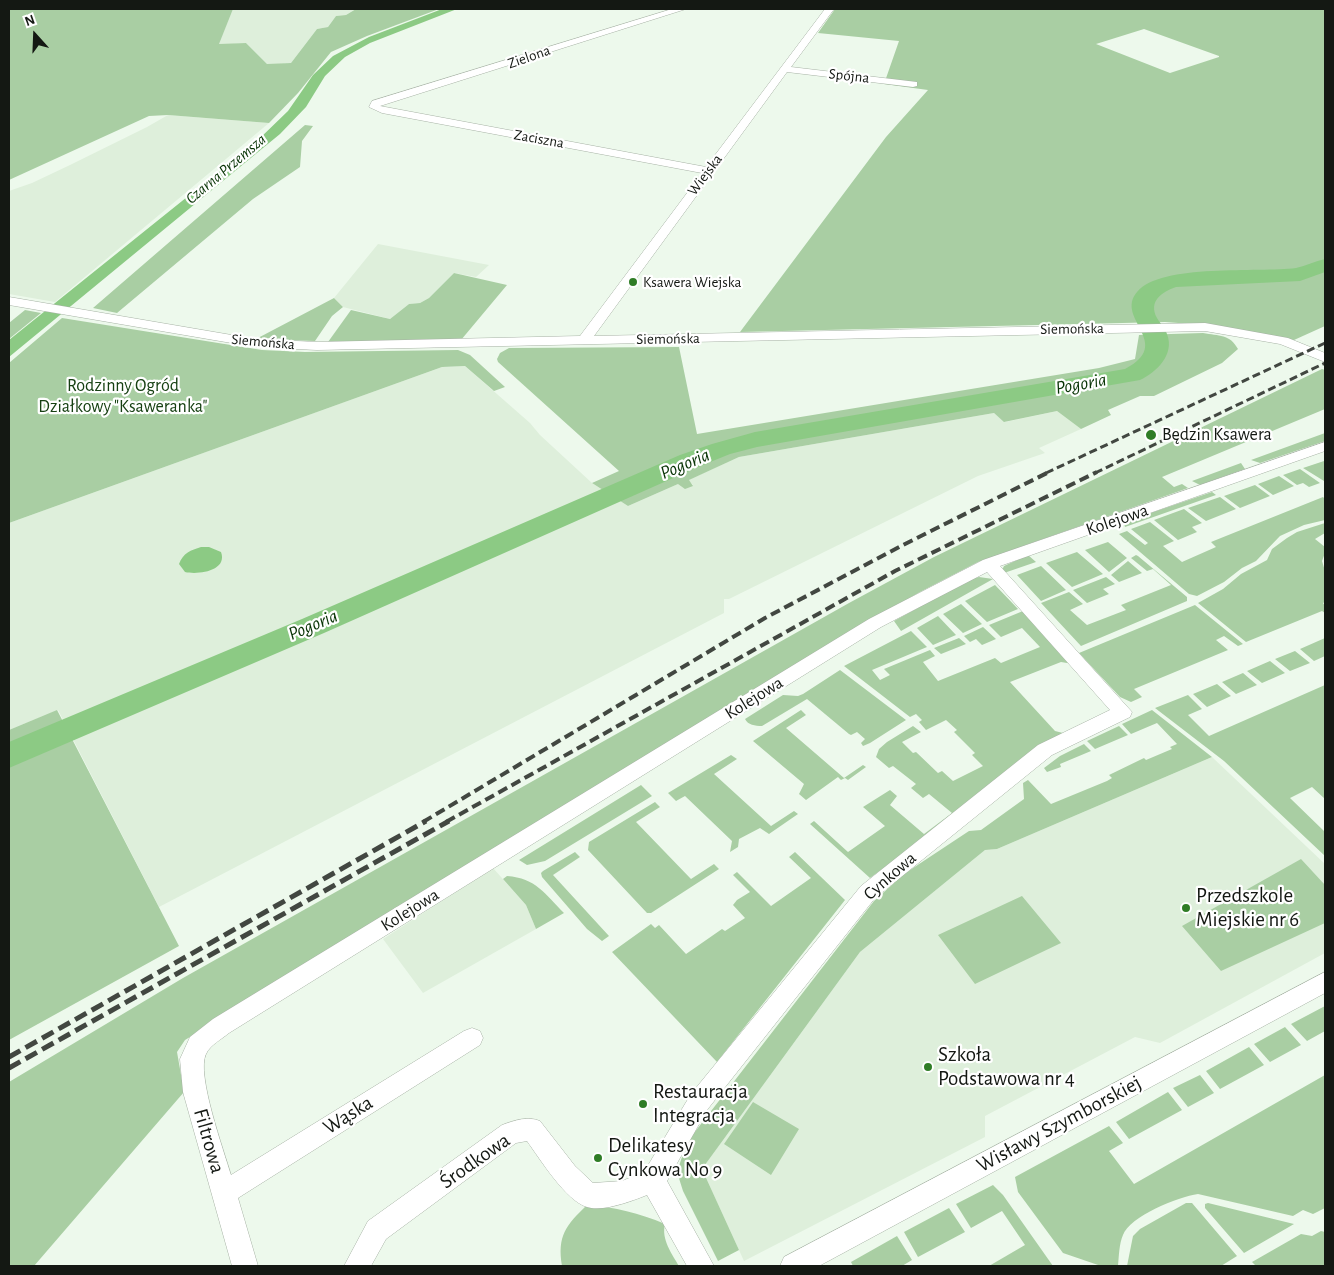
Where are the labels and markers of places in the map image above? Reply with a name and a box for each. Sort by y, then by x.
place label: Ksawera Wiejska [643,273,741,291]
marker: Ksawera Wiejska [627,276,639,288]
place label: Będzin Ksawera [1162,424,1272,446]
marker: Będzin Ksawera [1144,428,1158,442]
place label: Przedszkole Miejskie nr 6 [1196,883,1299,933]
marker: Przedszkole Miejskie nr 6 [1180,902,1192,914]
place label: Szkoła Podstawowa nr 4 [938,1042,1075,1092]
marker: Szkoła Podstawowa nr 4 [922,1061,934,1073]
place label: Restauracja Integracja [653,1079,748,1129]
marker: Restauracja Integracja [637,1098,649,1110]
place label: Delikatesy Cynkowa No 9 [608,1133,722,1183]
marker: Delikatesy Cynkowa No 9 [592,1152,604,1164]

